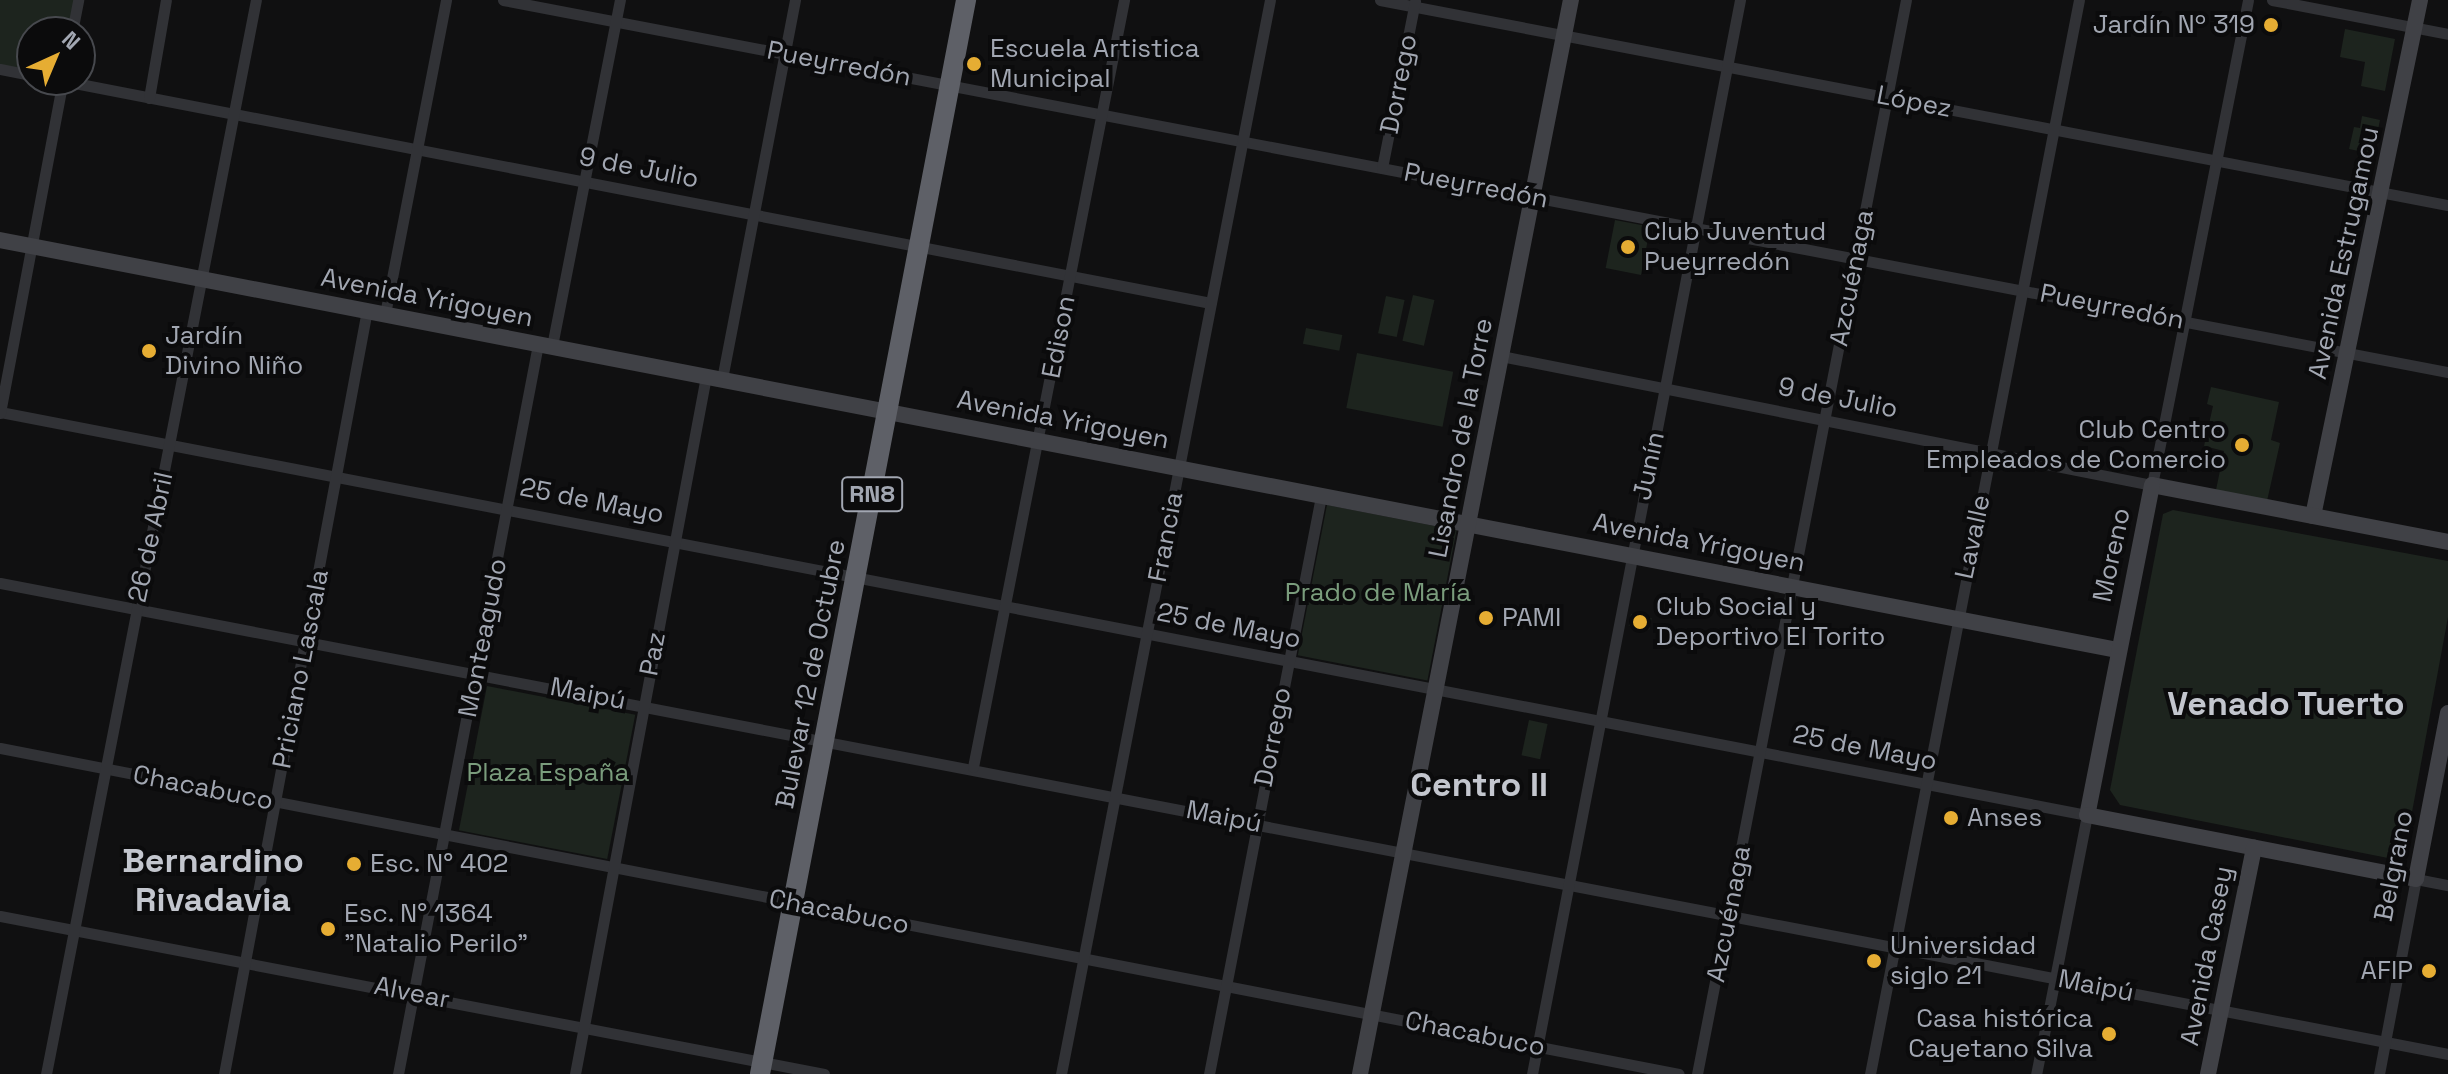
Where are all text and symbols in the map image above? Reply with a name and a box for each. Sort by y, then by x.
place label: Jardín Nº 319 [2093,9,2255,41]
north arrow [16,16,96,96]
marker: Jardín Nº 319 [2262,16,2280,34]
text: N [56,25,86,55]
street label: Dorrego [1374,32,1424,136]
place label: Escuela Artistica Municipal [990,33,1200,94]
street label: Pueyrredón [764,35,914,93]
marker: Escuela Artistica Municipal [965,55,983,73]
street label: López [1874,79,1954,125]
street label: Avenida Estrugamou [2302,124,2386,382]
street label: 9 de Julio [577,141,701,195]
street label: Pueyrredón [1401,157,1551,215]
street label: Azcuénaga [1823,207,1881,349]
place label: Club Juventud Pueyrredón [1644,216,1826,278]
marker: Club Juventud Pueyrredón [1619,238,1637,256]
street label: Avenida Yrigoyen [318,262,536,334]
street label: Pueyrredón [2037,278,2187,336]
street label: Edison [1036,293,1082,381]
street label: Lisandro de la Torre [1422,315,1500,561]
place label: Jardín Divino Niño [165,320,303,382]
marker: Jardín Divino Niño [140,342,158,360]
street label: 9 de Julio [1776,371,1900,425]
street label: Avenida Yrigoyen [954,384,1172,456]
place label: Club Centro Empleados de Comercio [1926,414,2226,476]
street label: Junín [1627,429,1671,503]
marker: Club Centro Empleados de Comercio [2233,436,2251,454]
street label: 26 de Abril [122,469,180,605]
street label: 25 de Mayo [517,472,667,530]
road number: RN8 [840,474,904,514]
street label: Francia [1142,489,1190,585]
street label: Lavalle [1949,492,1997,582]
street label: Moreno [2087,505,2137,605]
street label: Avenida Yrigoyen [1590,507,1808,579]
street label: Bulevar 12 de Octubre [770,537,852,811]
street label: Monteagudo [452,556,514,720]
street label: Priciano Lascala [266,567,336,771]
park label: Prado de María [1285,577,1471,609]
place label: Club Social y Deportivo El Torito [1656,591,1886,652]
street label: 25 de Mayo [1154,597,1304,655]
place label: PAMI [1502,602,1561,634]
marker: PAMI [1477,609,1495,627]
marker: Club Social y Deportivo El Torito [1631,613,1649,631]
street label: Paz [634,630,672,678]
street label: Maipú [547,671,629,717]
district label: Venado Tuerto [2167,684,2405,724]
street label: Dorrego [1248,685,1298,789]
street label: 25 de Mayo [1790,719,1940,777]
park label: Plaza España [467,757,629,789]
street label: Chacabuco [130,759,276,817]
district label: Centro II [1410,765,1548,805]
street label: Maipú [1183,794,1265,840]
place label: Anses [1967,802,2042,834]
street label: Belgrano [2368,808,2420,924]
marker: Anses [1942,809,1960,827]
district label: Bernardino Rivadavia [122,840,304,920]
street label: Azcuénaga [1700,843,1758,985]
place label: Esc. N° 402 [370,848,509,880]
marker: Esc. N° 402 [345,855,363,873]
street label: Avenida Casey [2174,864,2240,1048]
street label: Chacabuco [766,883,912,941]
place label: Esc. N° 1364 "Natalio Perilo" [344,898,528,960]
marker: Esc. N° 1364 "Natalio Perilo" [319,920,337,938]
place label: Universidad siglo 21 [1890,930,2036,992]
marker: Universidad siglo 21 [1865,952,1883,970]
place label: AFIP [2361,955,2413,987]
marker: AFIP [2420,962,2438,980]
street label: Maipú [2055,963,2137,1009]
street label: Alvear [372,970,452,1016]
place label: Casa histórica Cayetano Silva [1908,1003,2093,1064]
street label: Chacabuco [1402,1005,1548,1063]
marker: Casa histórica Cayetano Silva [2100,1025,2118,1043]

